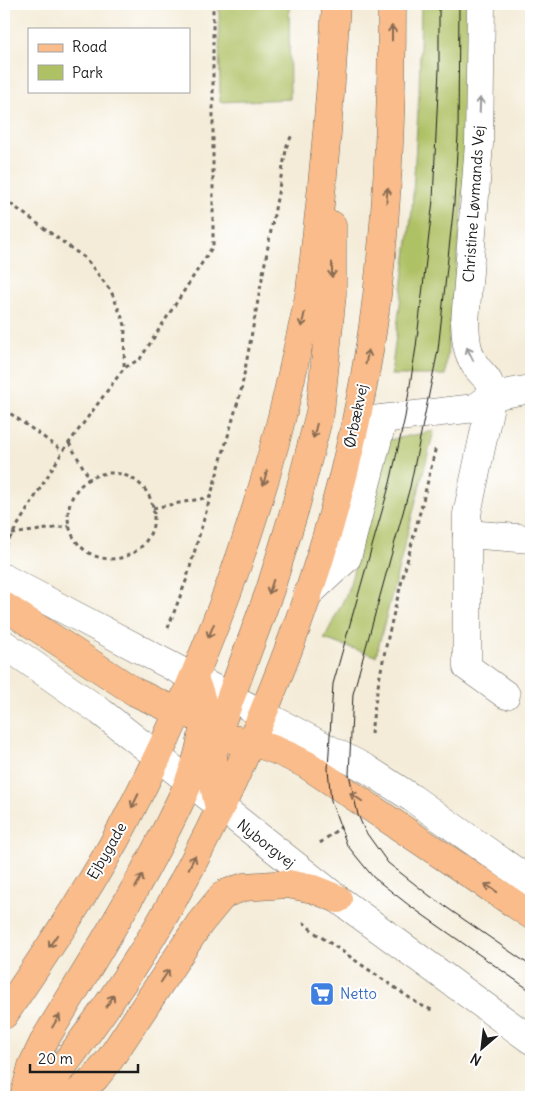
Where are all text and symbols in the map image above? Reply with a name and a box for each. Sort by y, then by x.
one-way arrow [387,25,397,42]
legend [28,28,190,92]
text: Road [72,37,107,56]
text: Park [72,63,103,82]
one-way arrow [475,98,485,114]
street label: Christine Løvmands Vej [459,125,488,283]
one-way arrow [383,188,392,204]
one-way arrow [327,261,337,277]
one-way arrow [298,312,308,328]
one-way arrow [465,347,474,362]
one-way arrow [363,349,373,365]
street label: Ørbækvej [339,382,372,449]
one-way arrow [310,422,319,438]
one-way arrow [260,470,270,486]
one-way arrow [266,579,275,595]
one-way arrow [206,623,215,638]
one-way arrow [350,792,364,802]
one-way arrow [130,793,139,808]
street label: Nyborgvej [233,815,299,872]
street label: Ejbygade [83,819,130,883]
one-way arrow [187,854,197,869]
one-way arrow [134,874,144,888]
one-way arrow [484,883,498,893]
one-way arrow [48,934,58,948]
one-way arrow [160,970,170,984]
supermarket icon: Netto [309,981,335,1007]
place label: Netto [340,984,377,1003]
one-way arrow [105,995,115,1009]
one-way arrow [52,1014,62,1028]
north arrow [458,1024,508,1074]
scale bar [30,1041,138,1073]
text: 20 m [38,1049,73,1068]
text: N [467,1049,484,1070]

